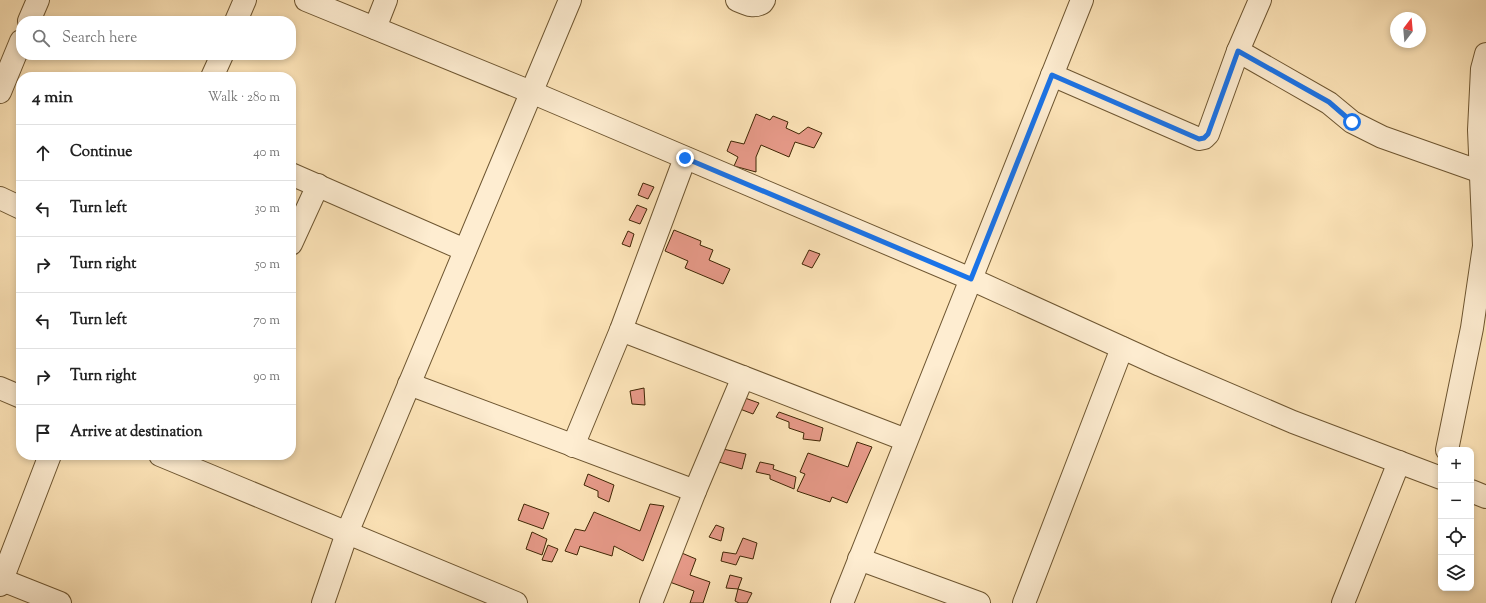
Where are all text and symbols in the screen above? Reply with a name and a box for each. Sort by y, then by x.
north arrow [1390,12,1426,48]
search box [16,16,296,60]
icon: search [30,27,52,49]
text: Search here [62,28,137,49]
text: 4 min [32,86,73,110]
text: Walk · 280 m [208,89,280,107]
route start [1343,113,1361,131]
icon: ahead [32,142,54,164]
text: Continue [70,142,132,163]
text: 40 m [253,144,280,162]
route end [676,149,694,167]
icon: left [32,198,54,220]
text: Turn left [70,198,127,219]
text: 30 m [254,200,280,218]
icon: right [32,254,54,276]
text: Turn right [70,254,136,275]
text: 50 m [255,256,280,274]
icon: left [32,310,54,332]
text: Turn left [70,310,127,331]
text: 70 m [253,312,280,330]
icon: right [32,366,54,388]
text: Turn right [70,366,136,387]
text: 90 m [253,368,280,386]
icon: arrive [32,422,54,444]
text: Arrive at destination [70,422,203,443]
map controls [1438,447,1474,591]
button: + [1438,447,1474,483]
button: − [1438,483,1474,519]
button: locate [1438,519,1474,555]
button: layers [1438,555,1474,591]

